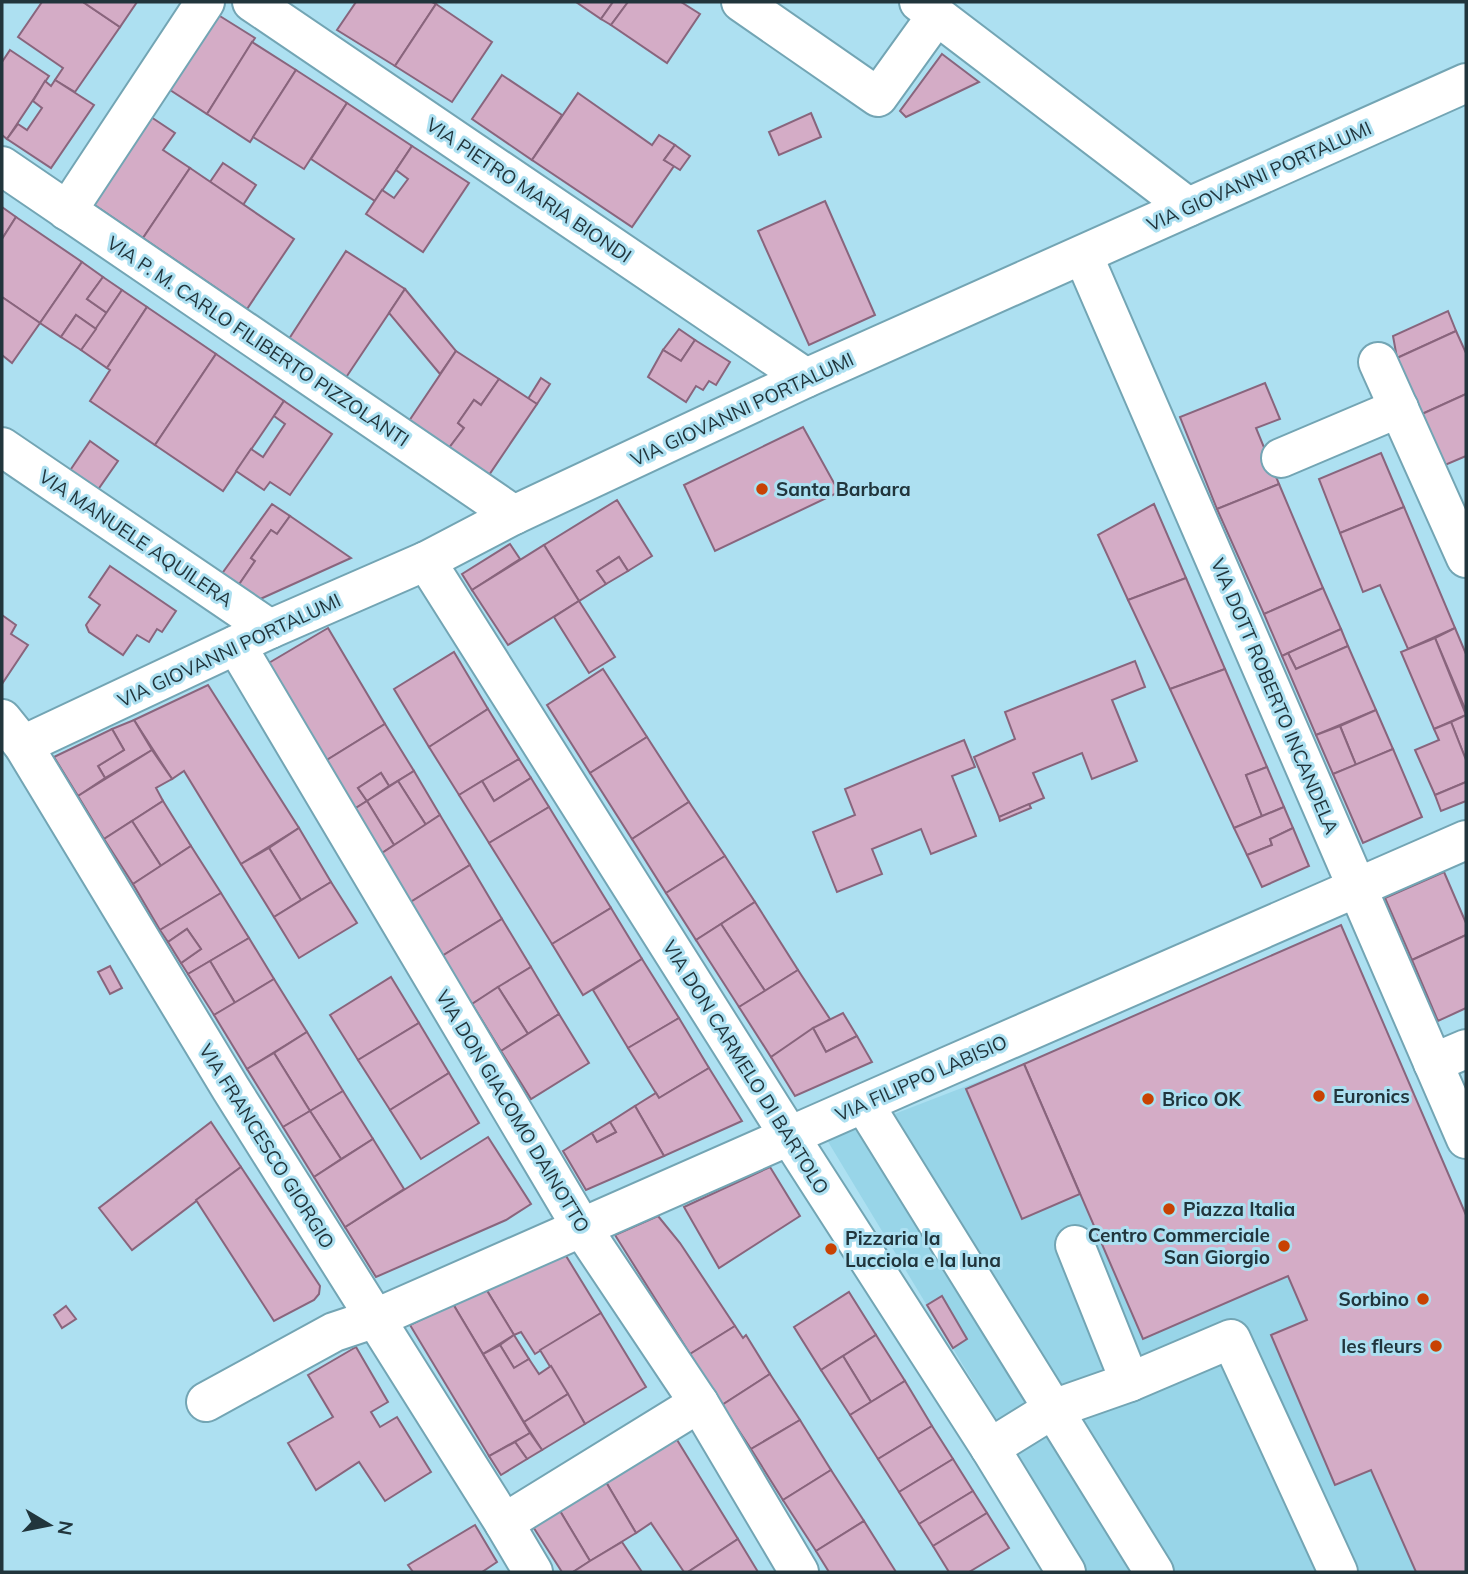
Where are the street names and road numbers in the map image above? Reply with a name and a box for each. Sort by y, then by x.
street label: VIA PIETRO MARIA BIONDI [422,112,636,268]
street label: VIA GIOVANNI PORTALUMI [1143,116,1375,236]
street label: VIA P. M. CARLO FILIBERTO PIZZOLANTI [102,231,414,451]
street label: VIA GIOVANNI PORTALUMI [627,347,857,471]
street label: VIA MANUELE AQUILERA [34,464,238,612]
street label: VIA DOTT ROBERTO INCANDELA [1206,554,1344,838]
street label: VIA GIOVANNI PORTALUMI [114,588,344,712]
street label: VIA DON CARMELO DI BARTOLO [658,936,834,1198]
street label: VIA DON GIACOMO DAINOTTO [431,985,595,1237]
street label: VIA FILIPPO LABISIO [831,1029,1011,1127]
street label: VIA FRANCESCO GIORGIO [194,1039,340,1253]

